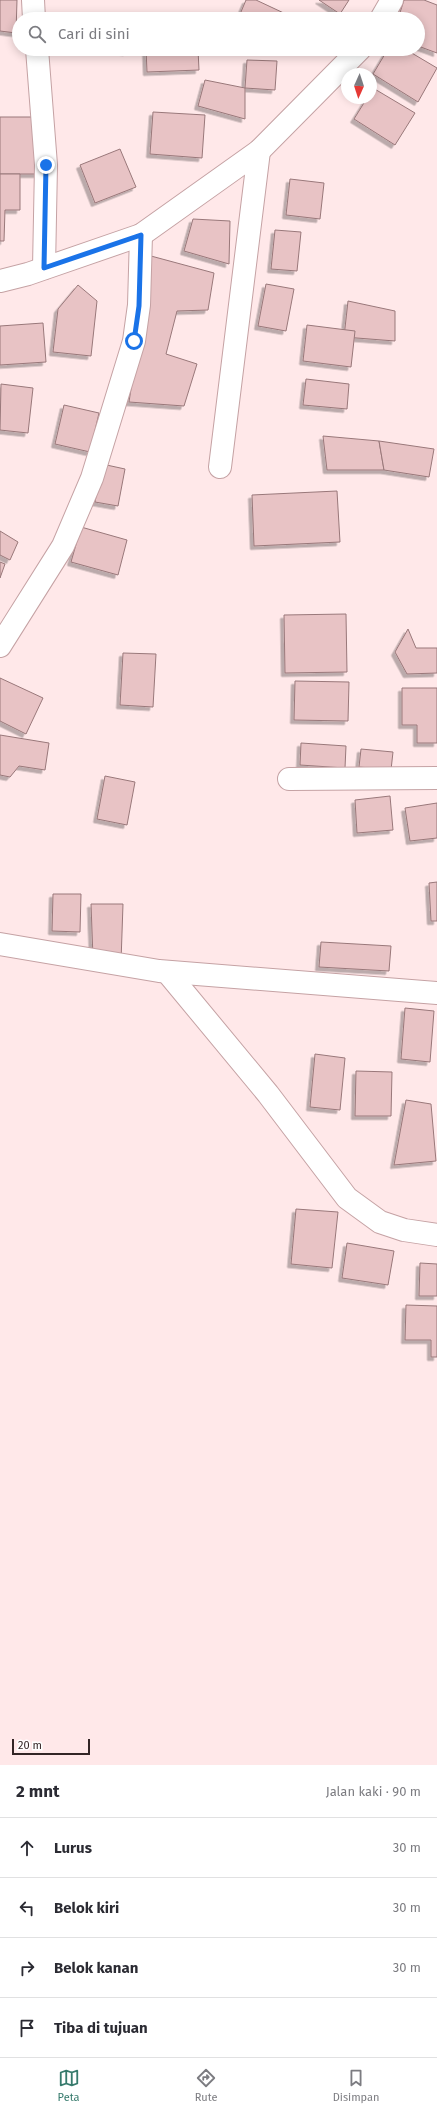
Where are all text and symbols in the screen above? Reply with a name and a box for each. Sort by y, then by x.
search box [12,12,425,56]
icon: search [26,23,48,45]
text: Cari di sini [58,25,130,43]
north arrow [341,68,377,104]
route end [37,156,55,174]
route start [125,332,143,350]
scale bar [12,1737,90,1756]
text: 20 m [18,1739,42,1752]
text: 2 mnt [16,1781,60,1802]
text: Jalan kaki · 90 m [326,1784,421,1799]
icon: ahead [16,1837,38,1859]
text: Lurus [54,1839,92,1857]
text: 30 m [393,1840,421,1855]
icon: left [16,1897,38,1919]
text: Belok kiri [54,1899,119,1917]
text: 30 m [393,1900,421,1915]
icon: right [16,1957,38,1979]
text: Belok kanan [54,1959,138,1977]
text: 30 m [393,1960,421,1975]
icon: arrive [16,2017,38,2039]
text: Tiba di tujuan [54,2019,148,2037]
tab: Peta [58,2067,80,2104]
tab: Rute [195,2067,218,2104]
tab: Disimpan [333,2067,379,2104]

